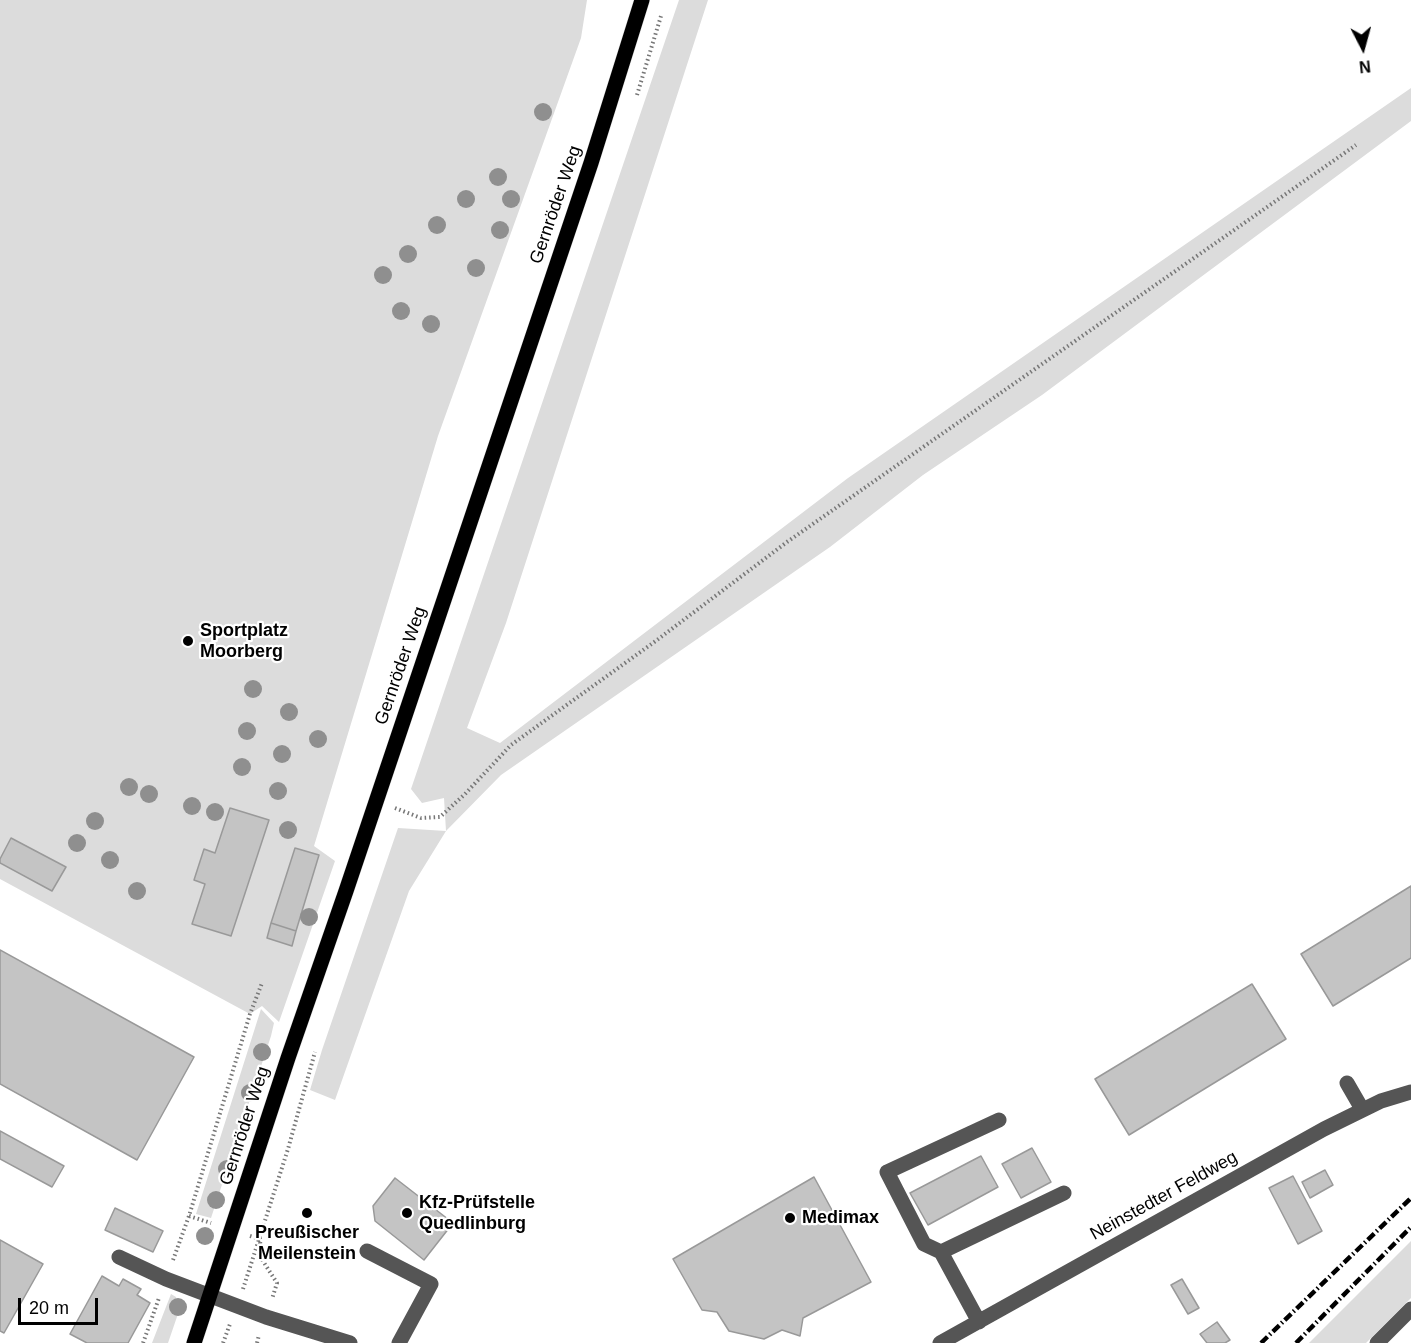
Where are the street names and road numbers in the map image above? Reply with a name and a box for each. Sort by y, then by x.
street label: Gernröder Weg [526,143,586,267]
street label: Gernröder Weg [371,604,431,728]
street label: Gernröder Weg [216,1064,274,1188]
street label: Neinstedter Feldweg [1087,1147,1241,1245]

